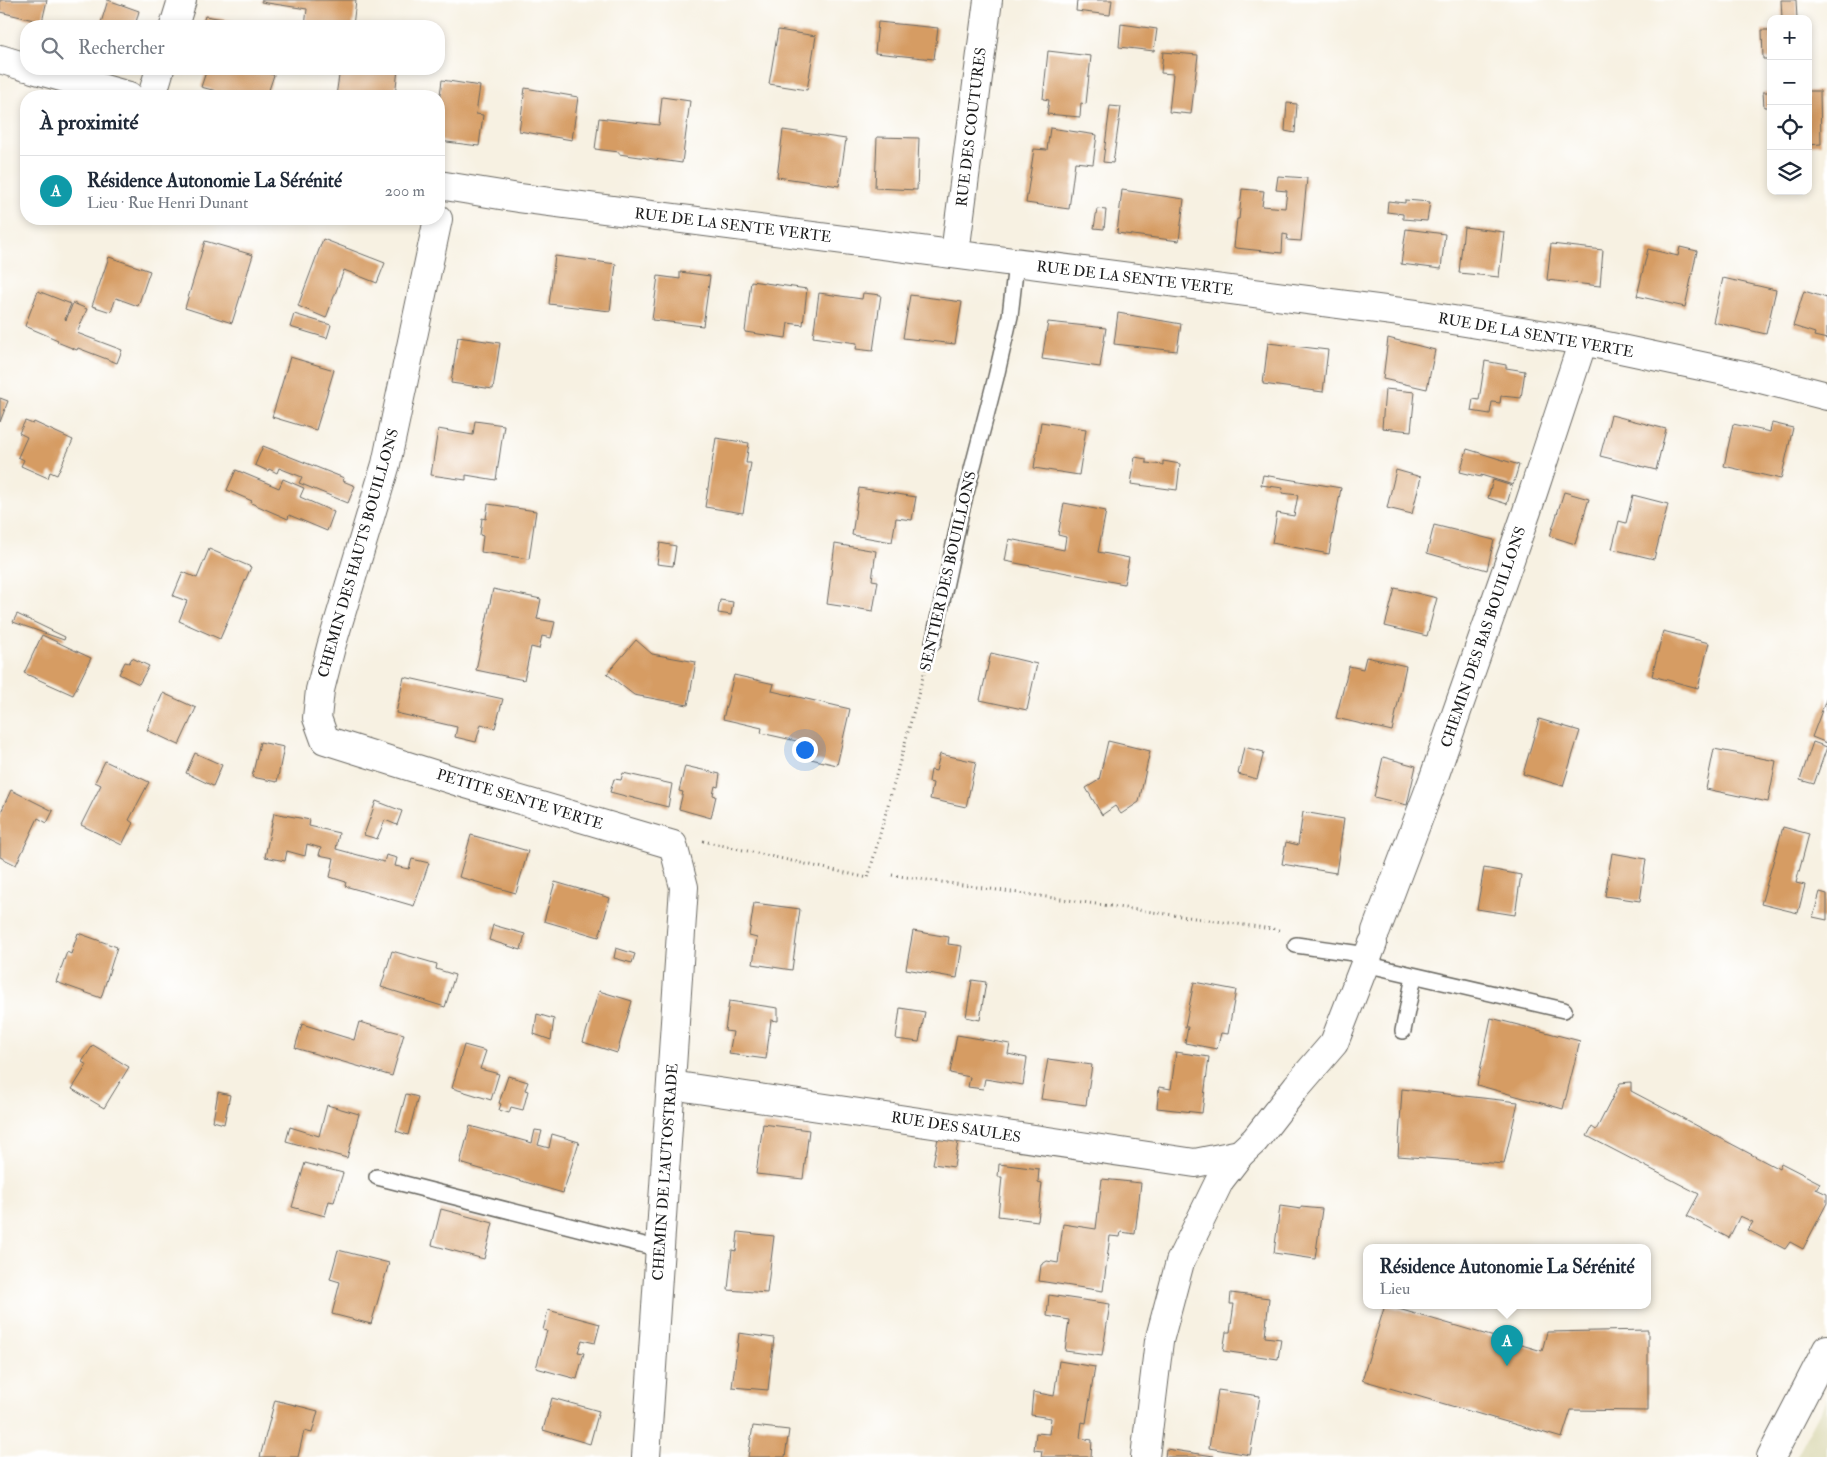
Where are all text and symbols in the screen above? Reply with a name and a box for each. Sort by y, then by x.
map controls [1767,15,1812,195]
button: + [1767,15,1812,60]
search box [20,20,445,75]
icon: search [38,34,66,62]
text: Rechercher [78,36,165,60]
street label: RUE DES COUTURES [952,46,991,208]
button: − [1767,60,1812,105]
button: locate [1767,105,1812,150]
text: À proximité [40,109,138,136]
button: layers [1767,150,1812,195]
text: Résidence Autonomie La Sérénité [87,169,342,193]
text: A [51,181,61,201]
text: 200 m [385,181,425,201]
text: Lieu · Rue Henri Dunant [87,193,248,213]
street label: RUE DE LA SENTE VERTE [633,204,833,247]
street label: RUE DE LA SENTE VERTE [1035,257,1235,300]
street label: RUE DE LA SENTE VERTE [1437,309,1635,362]
street label: CHEMIN DES HAUTS BOUILLONS [314,426,403,680]
street label: SENTIER DES BOUILLONS [916,469,981,673]
street label: CHEMIN DES BAS BOUILLONS [1437,524,1530,750]
your location [792,737,818,763]
street label: PETITE SENTE VERTE [434,765,606,834]
street label: CHEMIN DE L'AUTOSTRADE [648,1063,683,1281]
street label: RUE DES SAULES [890,1108,1022,1147]
popup [1363,1244,1651,1309]
text: Résidence Autonomie La Sérénité [1380,1255,1634,1279]
text: Lieu [1380,1279,1410,1299]
pin: A [1491,1325,1523,1366]

